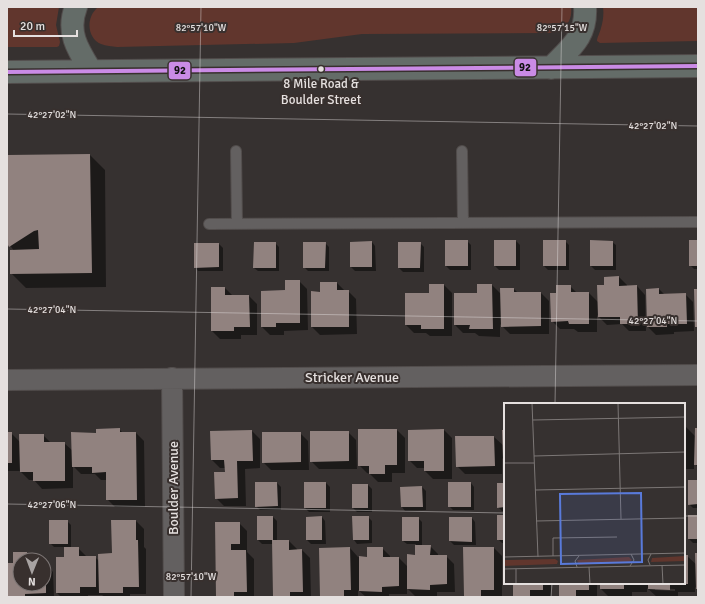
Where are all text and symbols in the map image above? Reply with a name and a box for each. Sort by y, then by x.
scale bar [14,12,77,38]
text: 20 m [20,19,45,34]
text: 82°57'10"W [176,22,227,34]
text: 82°57'15"W [537,22,588,34]
line badge: 92 [514,58,537,77]
line badge: 92 [168,61,191,80]
text: 92 [519,61,531,74]
text: 92 [174,64,186,77]
marker: 8 Mile Road & Boulder Street [316,64,326,74]
place label: 8 Mile Road & Boulder Street [281,76,362,108]
text: 42°27'02"N [28,109,76,121]
text: 42°27'02"N [629,120,677,132]
text: 42°27'04"N [28,304,76,316]
text: 42°27'04"N [629,315,677,327]
street label: Stricker Avenue [305,369,399,386]
inset map [504,403,685,584]
street label: Boulder Avenue [165,441,182,535]
text: 42°27'06"N [28,499,76,511]
north arrow [12,552,52,592]
text: 82°57'10"W [166,571,217,583]
text: N [28,575,36,588]

